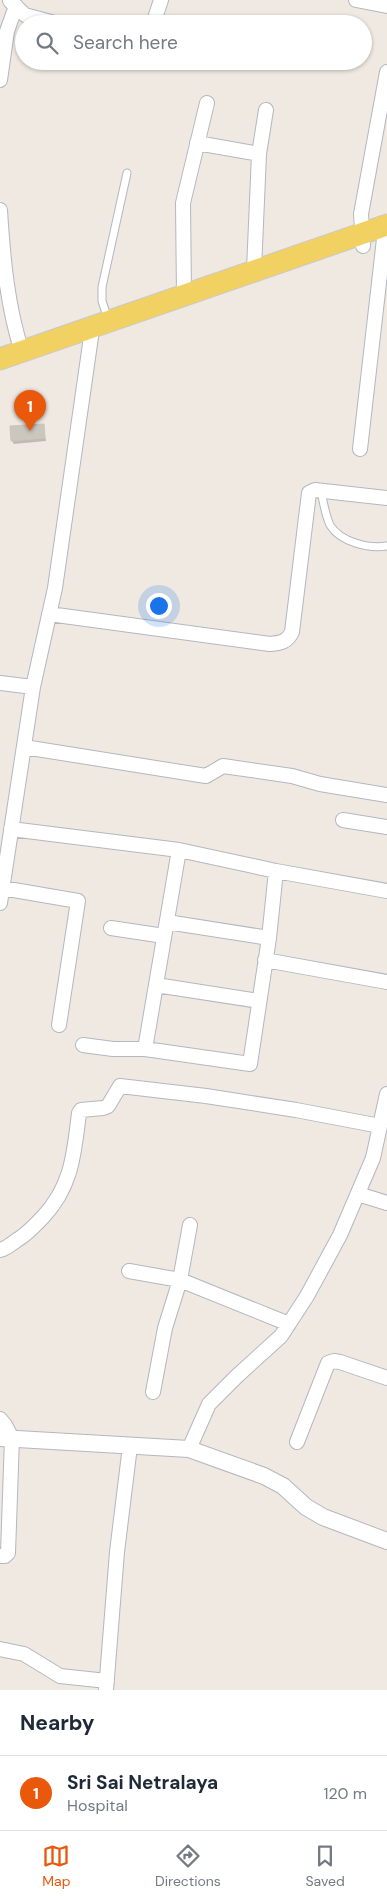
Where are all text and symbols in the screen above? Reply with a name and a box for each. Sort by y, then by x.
search box [15,15,372,70]
icon: search [33,29,61,57]
text: Search here [73,30,178,55]
pin: 1 [14,390,46,431]
your location [146,593,172,619]
text: Nearby [20,1709,94,1737]
text: Sri Sai Netralaya [67,1770,218,1795]
text: 1 [33,1783,39,1804]
text: 120 m [323,1783,367,1804]
text: Hospital [67,1795,128,1816]
tab: Map [42,1842,70,1890]
tab: Directions [155,1842,221,1890]
tab: Saved [305,1842,345,1890]

